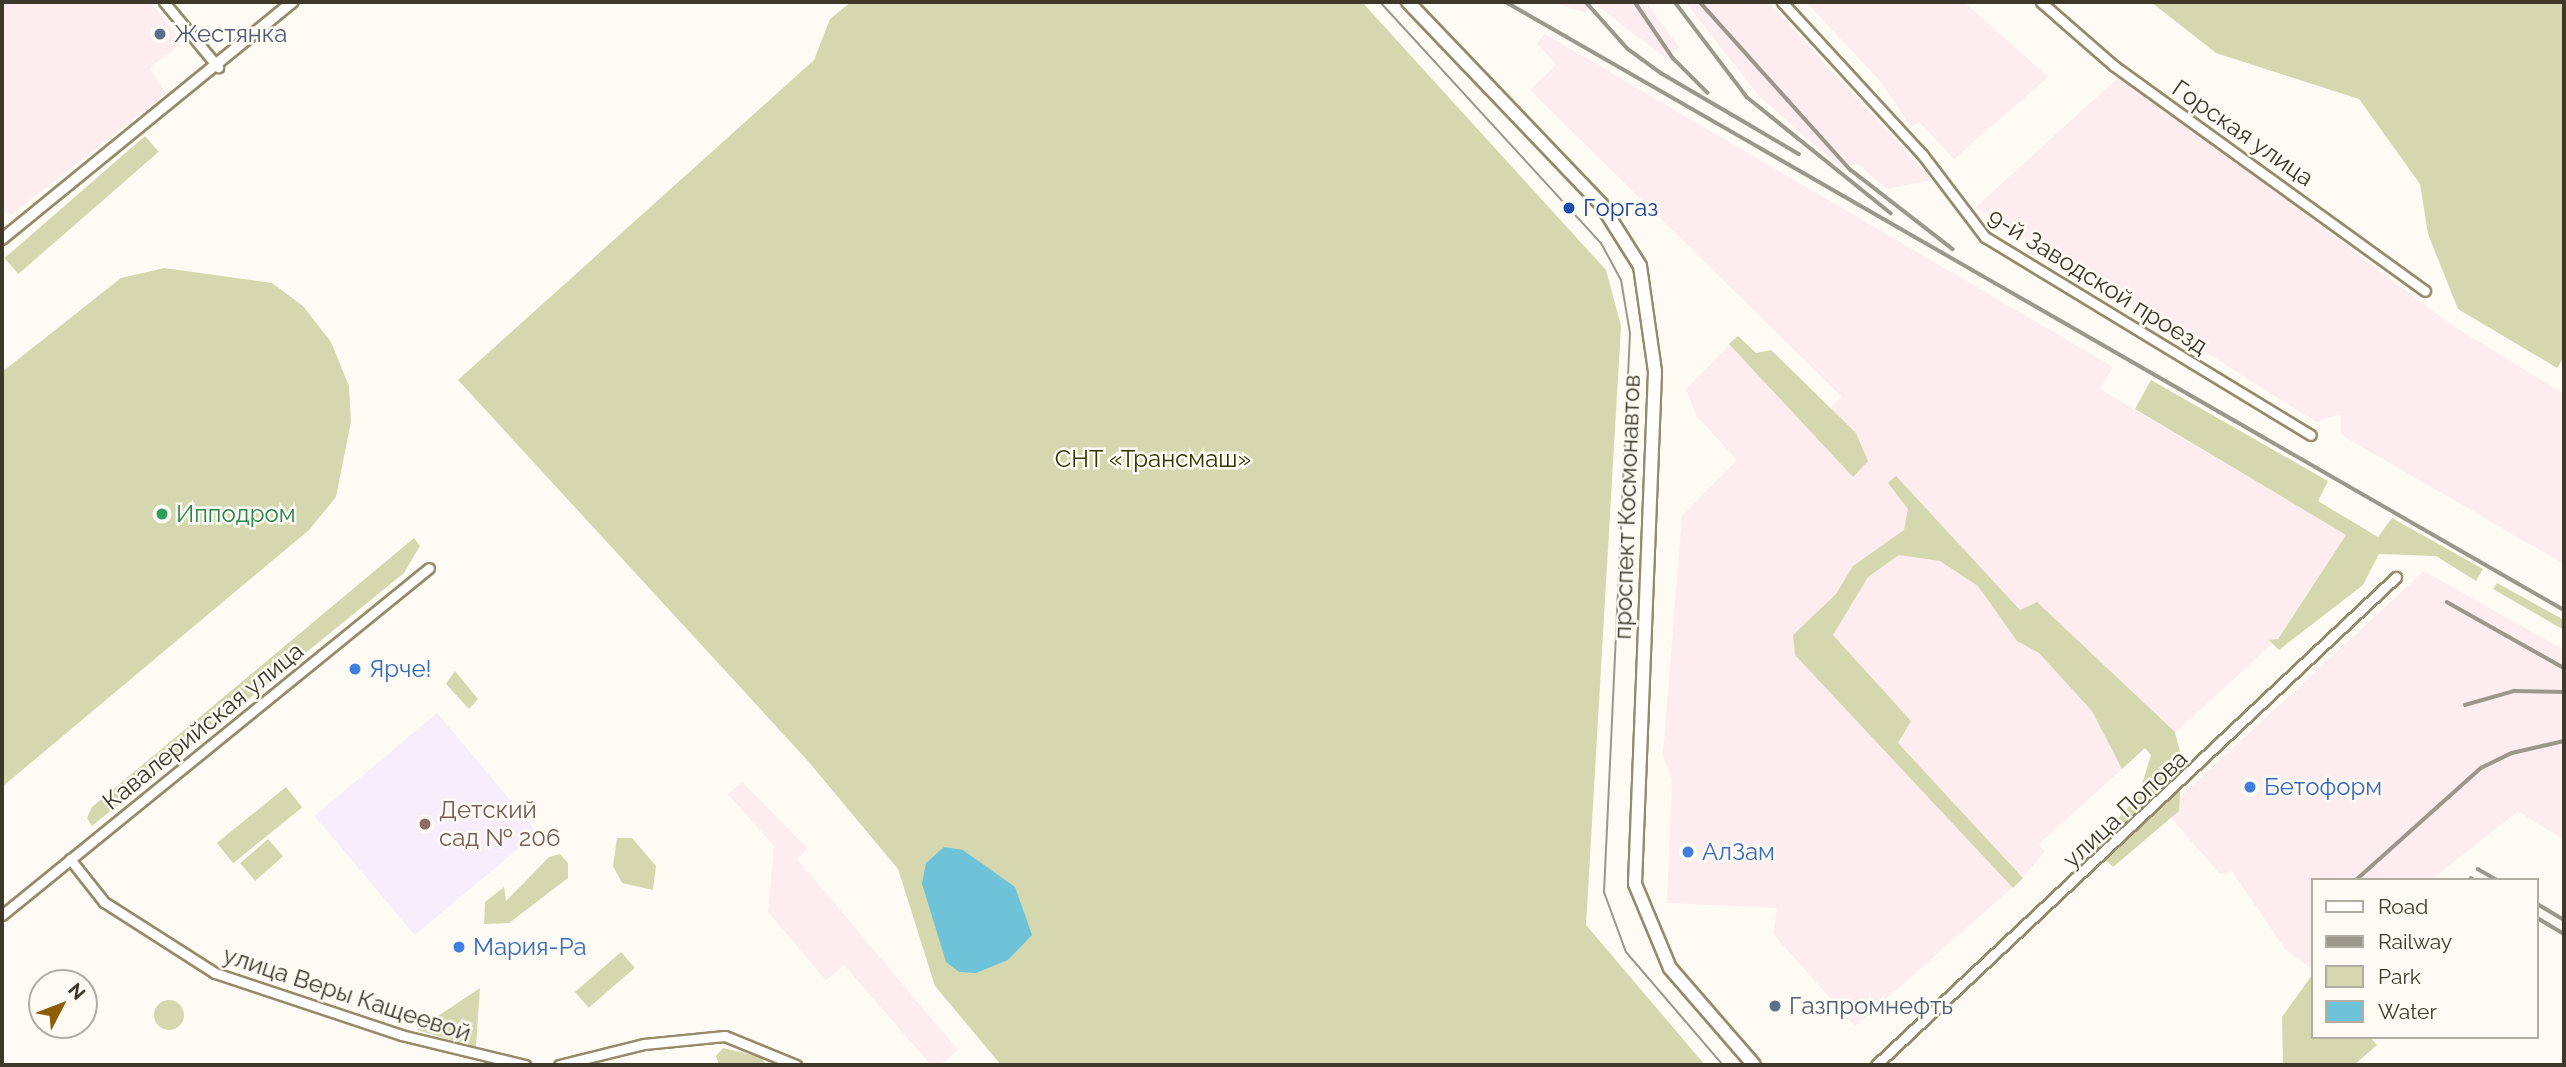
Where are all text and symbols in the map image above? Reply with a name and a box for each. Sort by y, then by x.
place label: Жестянка [174,20,287,48]
marker: Жестянка [152,26,168,42]
street label: Горская улица [2167,73,2319,193]
place label: Горгаз [1583,194,1658,222]
marker: Горгаз [1561,200,1577,216]
street label: 9-й Заводской проезд [1983,202,2213,360]
street label: проспект Космонавтов [1608,374,1646,640]
park label: СНТ «Трансмаш» [1054,445,1252,473]
place label: Ипподром [176,500,296,528]
marker: Ипподром [154,506,170,522]
street label: Кавалерийская улица [97,636,309,816]
place label: Ярче! [369,655,432,683]
marker: Ярче! [347,661,363,677]
street label: улица Попова [2057,744,2193,874]
place label: Бетоформ [2264,773,2382,801]
marker: Бетоформ [2242,779,2258,795]
place label: Детский сад № 206 [439,796,560,852]
marker: Детский сад № 206 [417,816,433,832]
place label: АлЗам [1702,838,1775,866]
marker: АлЗам [1680,844,1696,860]
legend [2310,878,2538,1039]
text: Road [2378,894,2428,919]
text: Railway [2378,929,2452,954]
place label: Мария-Ра [473,933,587,961]
marker: Мария-Ра [451,939,467,955]
street label: улица Веры Кащеевой [219,940,475,1048]
text: Park [2378,964,2421,989]
north arrow [28,969,98,1039]
text: N [64,979,90,1004]
place label: Газпромнефть [1789,992,1953,1020]
marker: Газпромнефть [1767,998,1783,1014]
text: Water [2378,999,2437,1024]

